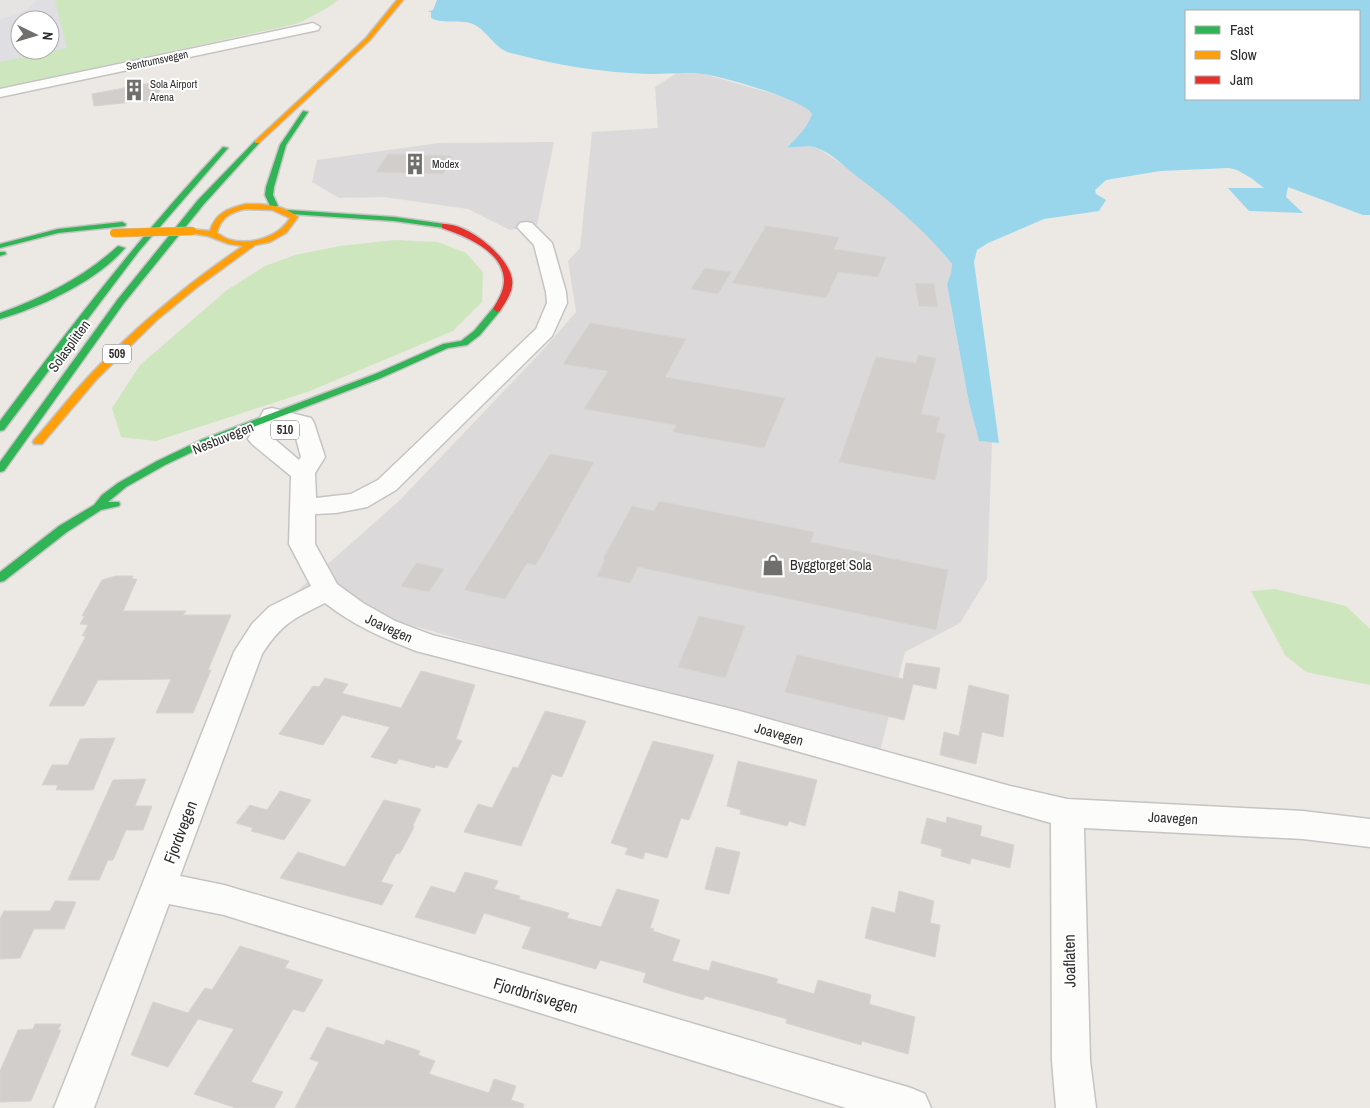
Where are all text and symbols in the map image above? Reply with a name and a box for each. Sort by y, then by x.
north arrow [10,10,60,60]
legend [1185,10,1360,100]
text: Fast [1230,19,1254,40]
text: N [39,31,57,41]
text: Slow [1230,44,1257,65]
street label: Sentrumsvegen [125,47,189,73]
text: Jam [1230,69,1253,90]
building icon: Sola Airport Arena [121,77,147,103]
place label: Sola Airport Arena [149,77,198,104]
building icon: Modex [402,151,428,177]
place label: Modex [432,157,460,171]
street label: Solasplitten [44,316,94,376]
road number: 509 [103,344,131,364]
street label: Nesbuvegen [190,418,256,458]
road number: 510 [271,420,299,440]
shop icon: Byggtorget Sola [760,552,786,578]
place label: Byggtorget Sola [790,556,872,574]
street label: Joavegen [363,609,415,647]
street label: Joavegen [753,718,805,750]
street label: Fjordvegen [158,797,202,867]
street label: Joavegen [1148,808,1198,828]
street label: Joaflaten [1058,934,1080,988]
street label: Fjordbrisvegen [491,972,581,1018]

